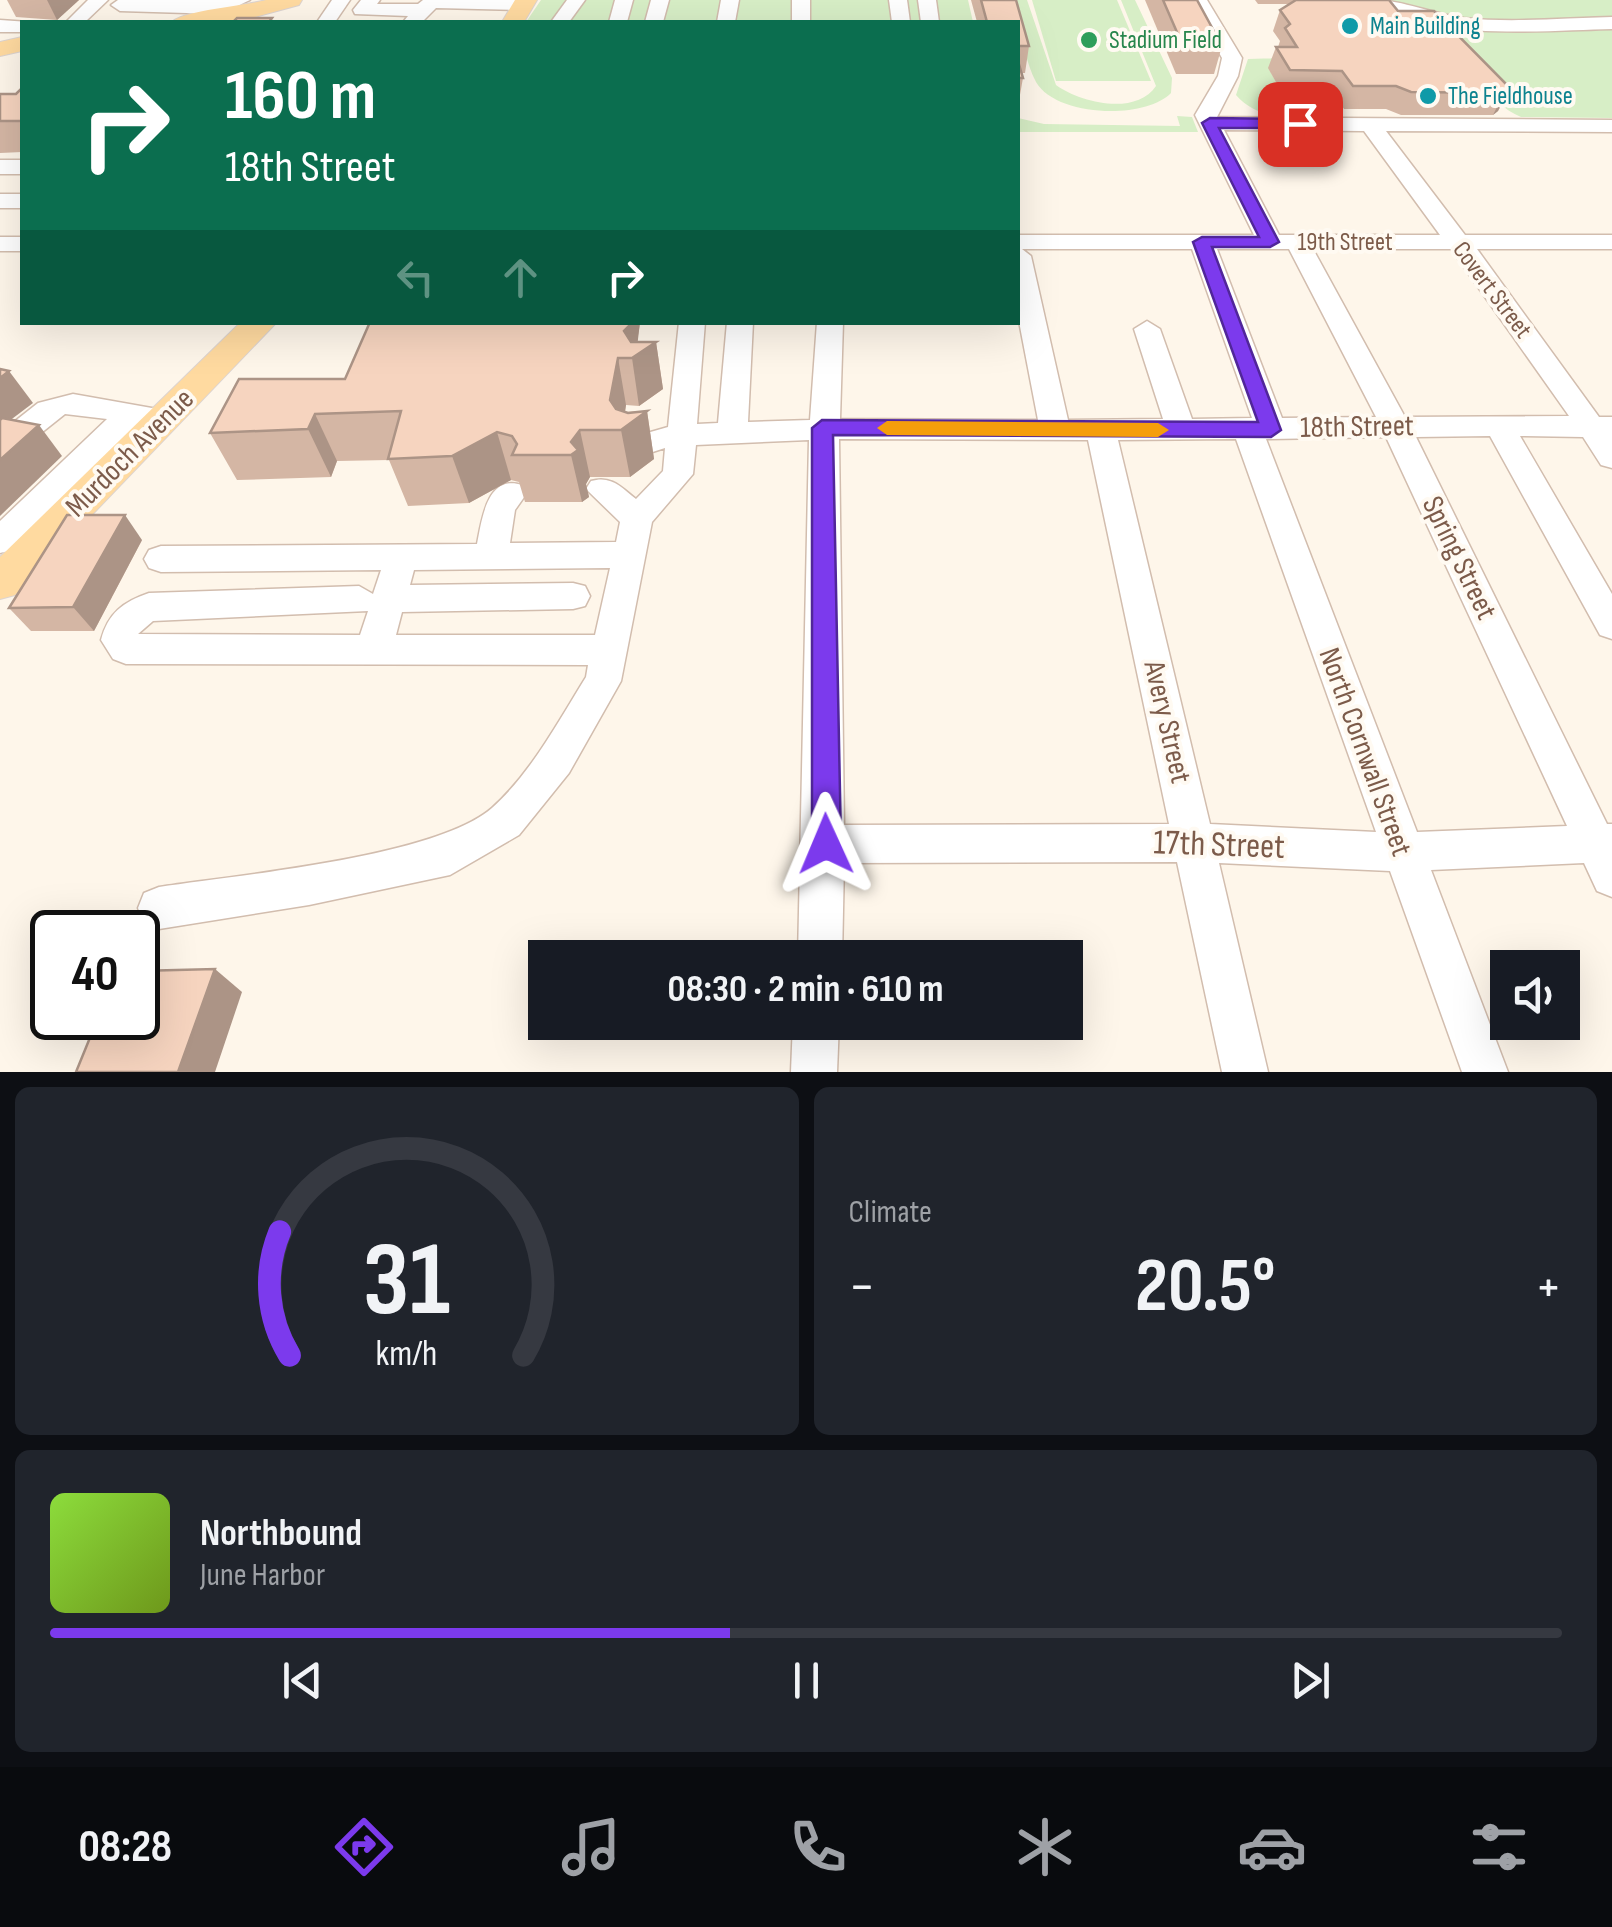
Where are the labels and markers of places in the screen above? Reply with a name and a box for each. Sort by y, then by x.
place label: Main Building [1370,11,1480,42]
marker: Main Building [1339,15,1361,37]
place label: Stadium Field [1109,25,1222,56]
marker: Stadium Field [1078,29,1100,51]
place label: The Fieldhouse [1448,81,1573,112]
pin [1258,82,1343,167]
marker: The Fieldhouse [1417,85,1439,107]

